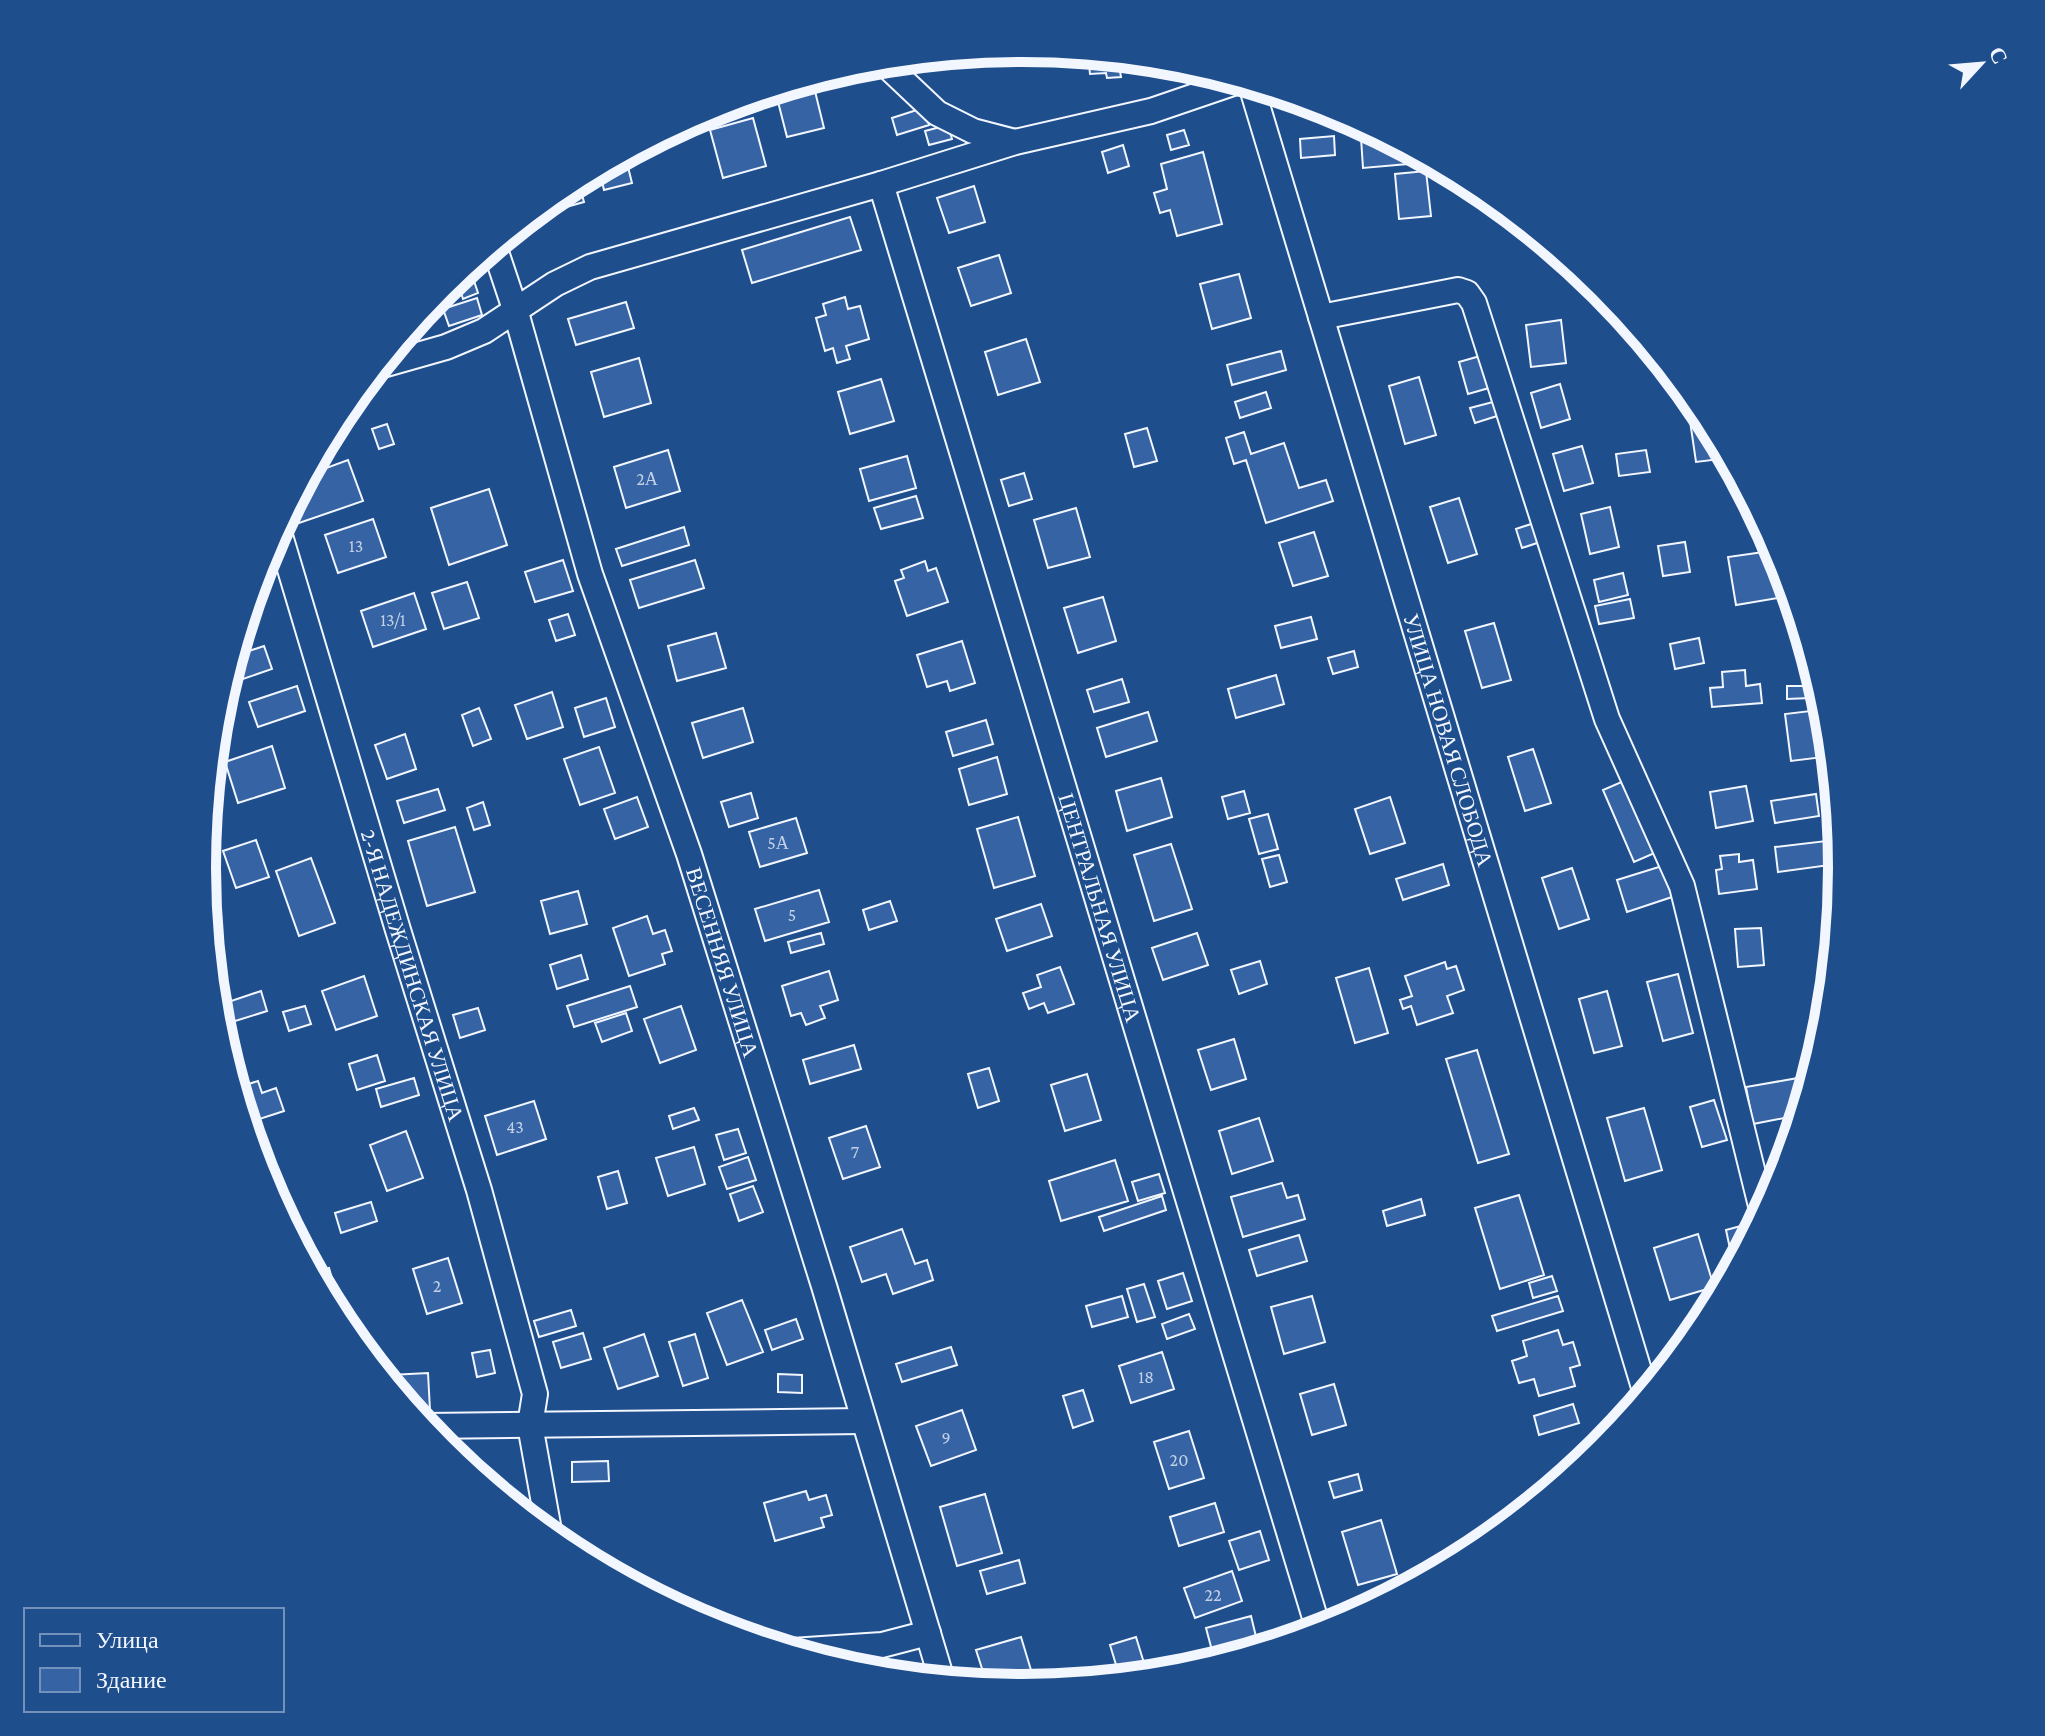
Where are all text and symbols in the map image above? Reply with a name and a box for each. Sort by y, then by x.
north arrow [1941,24,2021,104]
text: С [1984,43,2013,68]
house number: 2А [636,469,658,489]
house number: 13 [349,536,363,556]
house number: 13/1 [380,610,406,630]
street label: УЛИЦА НОВАЯ СЛОБОДА [1398,611,1498,869]
street label: ЦЕНТРАЛЬНАЯ УЛИЦА [1053,790,1146,1025]
street label: 2-Я НАДЕЖДИНСКАЯ УЛИЦА [356,826,469,1124]
house number: 5А [767,833,789,853]
street label: ВЕСЕННЯЯ УЛИЦА [681,864,764,1060]
house number: 5 [788,905,796,925]
house number: 43 [506,1117,524,1137]
house number: 7 [851,1142,859,1162]
house number: 2 [433,1276,441,1296]
house number: 18 [1138,1367,1154,1387]
house number: 9 [941,1428,951,1448]
house number: 20 [1170,1450,1188,1470]
house number: 22 [1204,1585,1222,1605]
legend [24,1608,284,1712]
text: Улица [96,1626,159,1653]
text: Здание [96,1666,167,1693]

